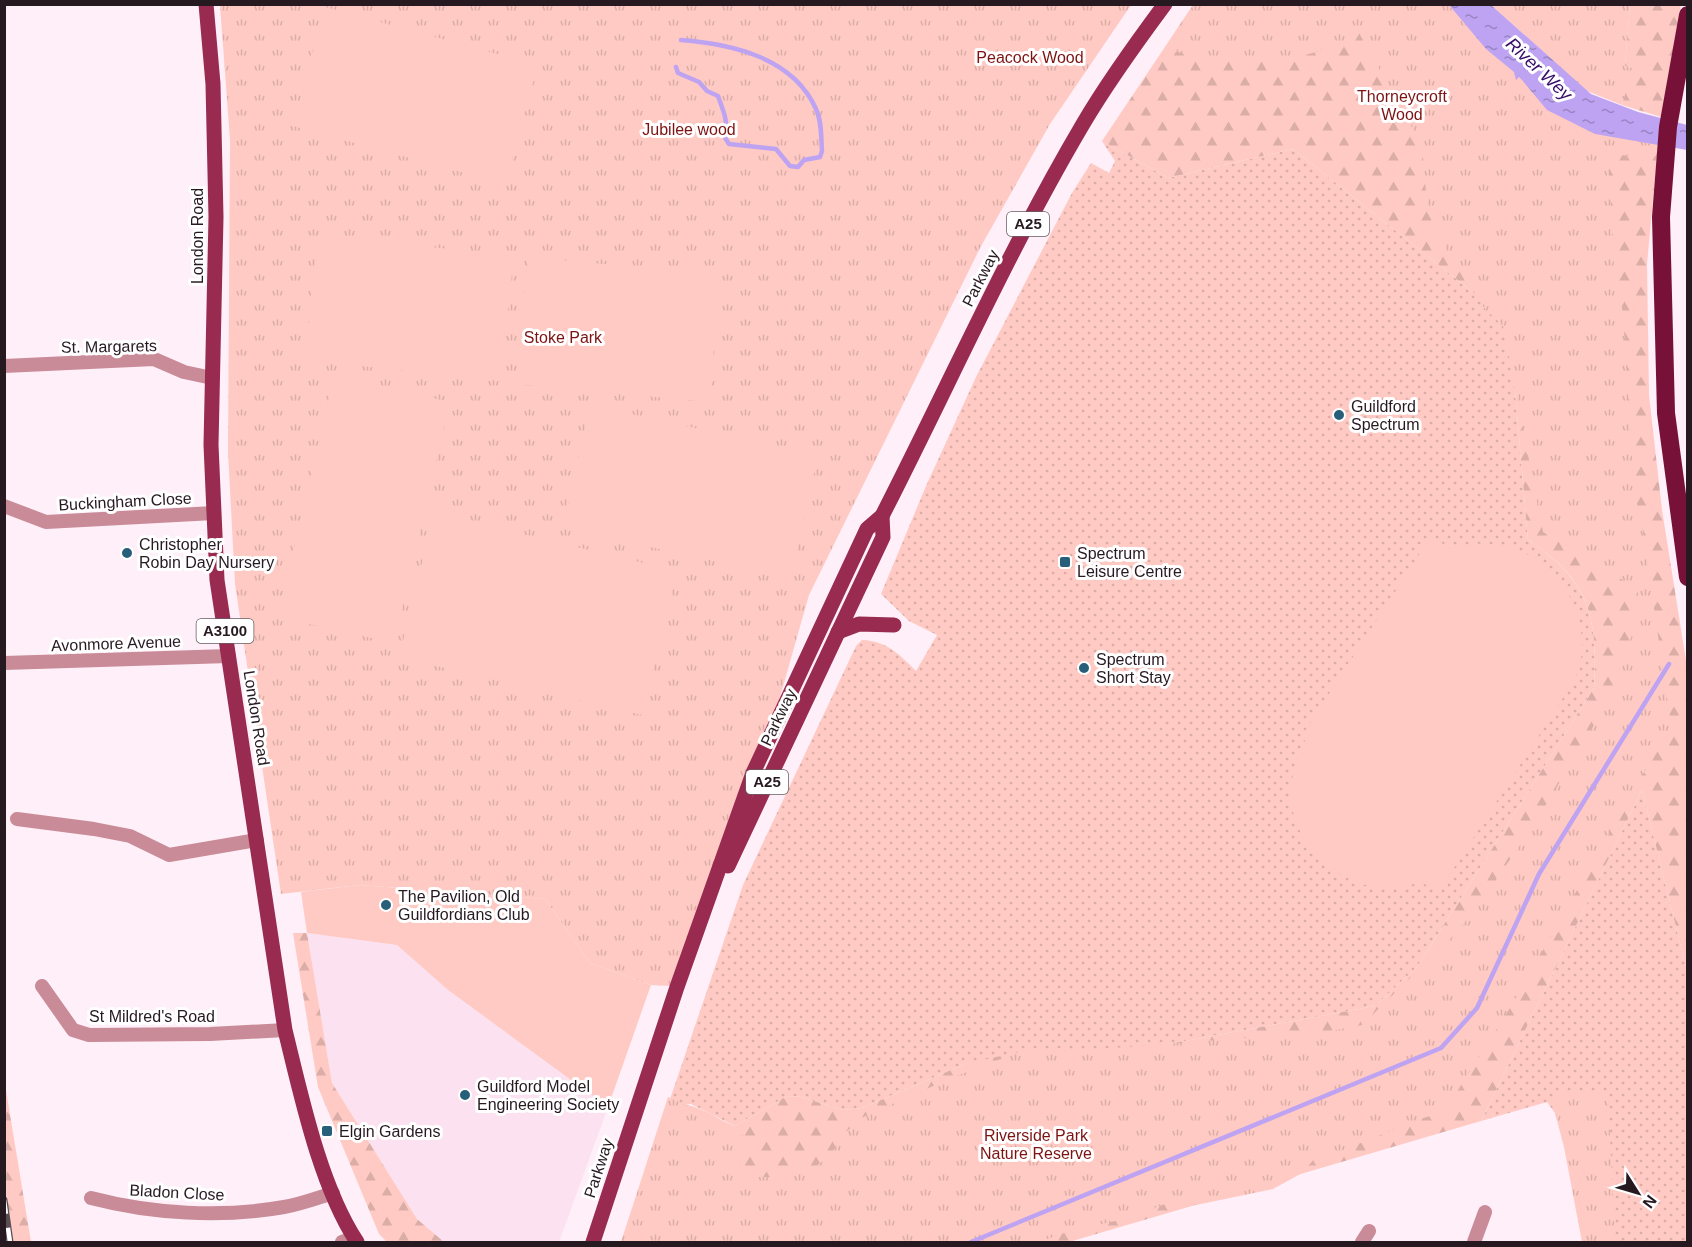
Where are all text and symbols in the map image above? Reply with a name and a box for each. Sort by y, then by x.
water label: River Wey [1502,33,1577,105]
park label: Peacock Wood [976,49,1084,66]
park label: Thorneycroft Wood [1357,88,1447,123]
park label: Jubilee wood [642,121,736,138]
street label: London Road [189,188,206,284]
road number: A25 [1007,212,1049,236]
street label: Parkway [959,247,1002,309]
park label: Stoke Park [524,329,603,346]
street label: St. Margarets [61,337,157,356]
place label: Guildford Spectrum [1351,398,1419,433]
marker: Guildford Spectrum [1332,408,1346,422]
street label: Buckingham Close [58,490,192,513]
place label: Christopher Robin Day Nursery [139,536,274,571]
place label: Spectrum Leisure Centre [1077,545,1182,580]
marker: Christopher Robin Day Nursery [120,546,134,560]
marker: Spectrum Leisure Centre [1058,555,1072,569]
road number: A3100 [196,619,254,643]
street label: Avonmore Avenue [51,633,181,654]
place label: Spectrum Short Stay [1096,651,1171,686]
marker: Spectrum Short Stay [1077,661,1091,675]
street label: London Road [241,669,272,767]
street label: Parkway [757,686,800,749]
road number: A25 [746,770,788,794]
place label: The Pavilion, Old Guildfordians Club [398,888,530,923]
marker: The Pavilion, Old Guildfordians Club [379,898,393,912]
street label: St Mildred's Road [89,1008,215,1025]
place label: Guildford Model Engineering Society [477,1078,619,1113]
marker: Guildford Model Engineering Society [458,1088,472,1102]
place label: Elgin Gardens [339,1123,440,1140]
marker: Elgin Gardens [320,1124,334,1138]
park label: Riverside Park Nature Reserve [980,1127,1092,1162]
street label: Parkway [581,1136,616,1200]
north arrow [1608,1163,1668,1223]
street label: Bladon Close [129,1182,225,1203]
text: N [1639,1192,1660,1211]

